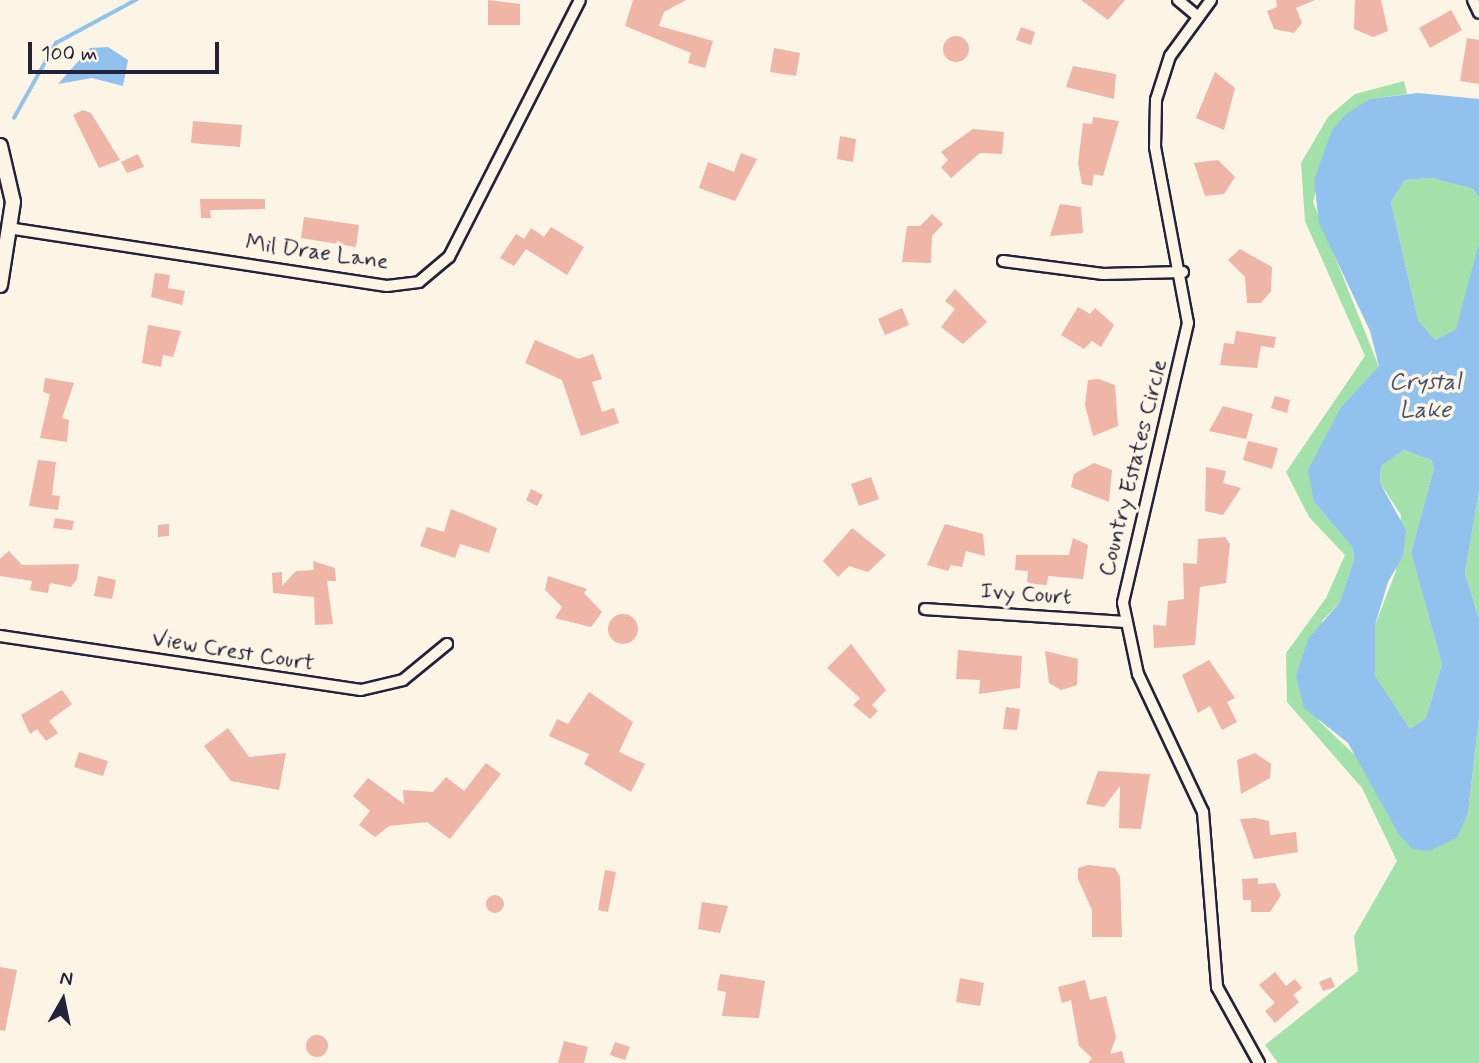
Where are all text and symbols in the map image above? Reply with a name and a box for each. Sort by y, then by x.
scale bar [32,28,222,72]
text: 100 m [41,40,97,68]
street label: Mil Drae Lane [246,230,388,276]
street label: Country Estates Circle [1094,357,1174,579]
water label: Crystal Lake [1389,369,1461,425]
street label: Ivy Court [977,578,1075,612]
street label: View Crest Court [149,625,317,679]
north arrow [28,965,98,1035]
text: N [58,965,75,992]

